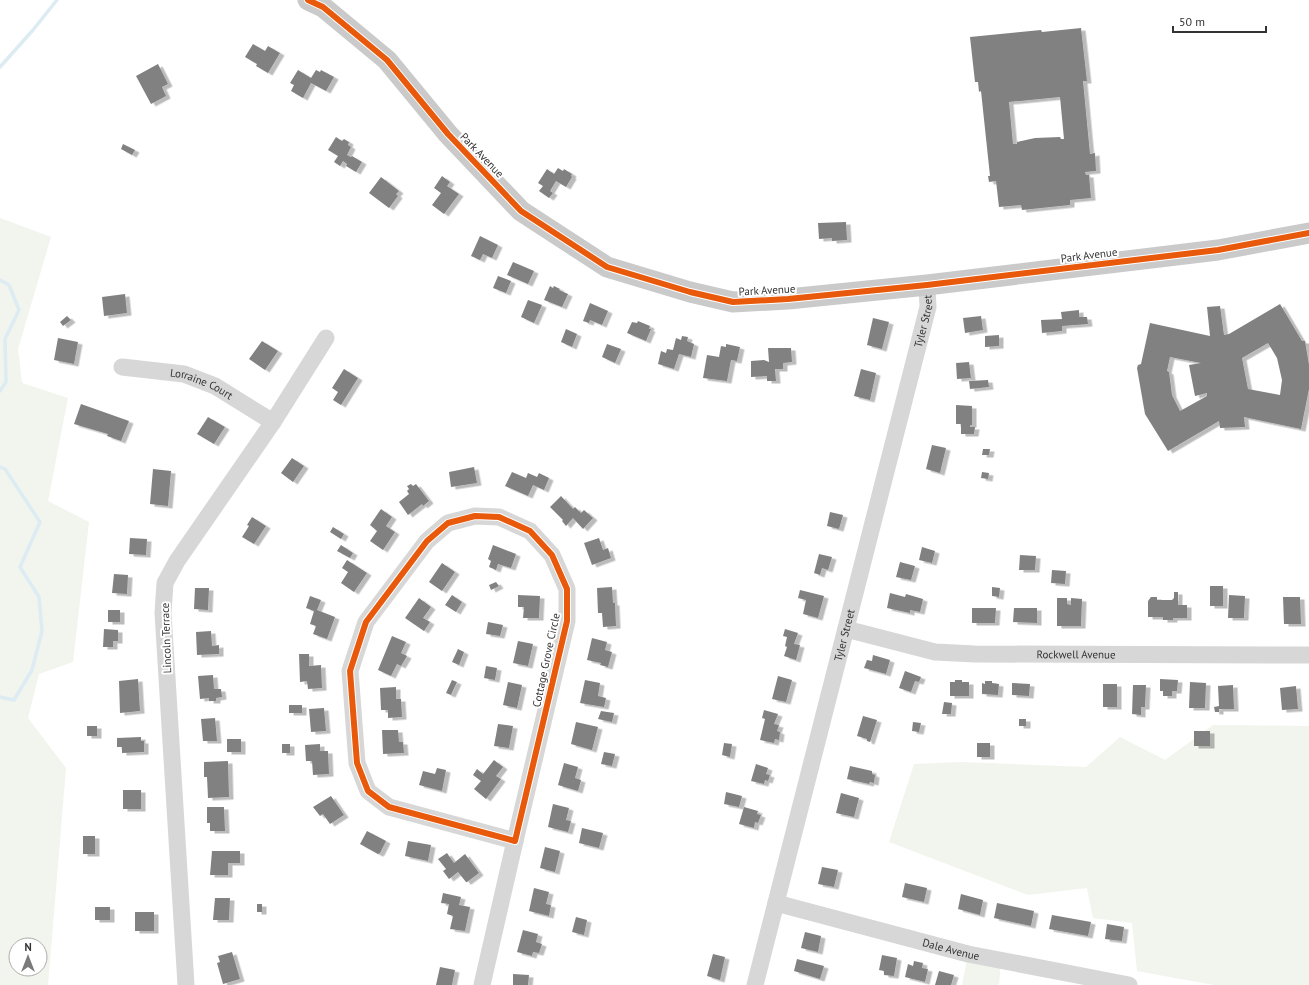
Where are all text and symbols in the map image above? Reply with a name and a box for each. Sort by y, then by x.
scale bar [1173,8,1266,34]
text: 50 m [1179,14,1205,29]
street label: Park Avenue [457,130,507,181]
street label: Park Avenue [1060,245,1118,265]
street label: Park Avenue [738,282,796,298]
street label: Tyler Street [911,294,936,349]
street label: Lorraine Court [169,365,236,403]
street label: Lincoln Terrace [158,602,174,674]
street label: Tyler Street [831,607,858,663]
street label: Cottage Grove Circle [529,611,563,708]
street label: Rockwell Avenue [1036,647,1116,661]
street label: Dale Avenue [921,935,981,963]
north arrow [8,937,48,977]
text: N [24,940,32,954]

